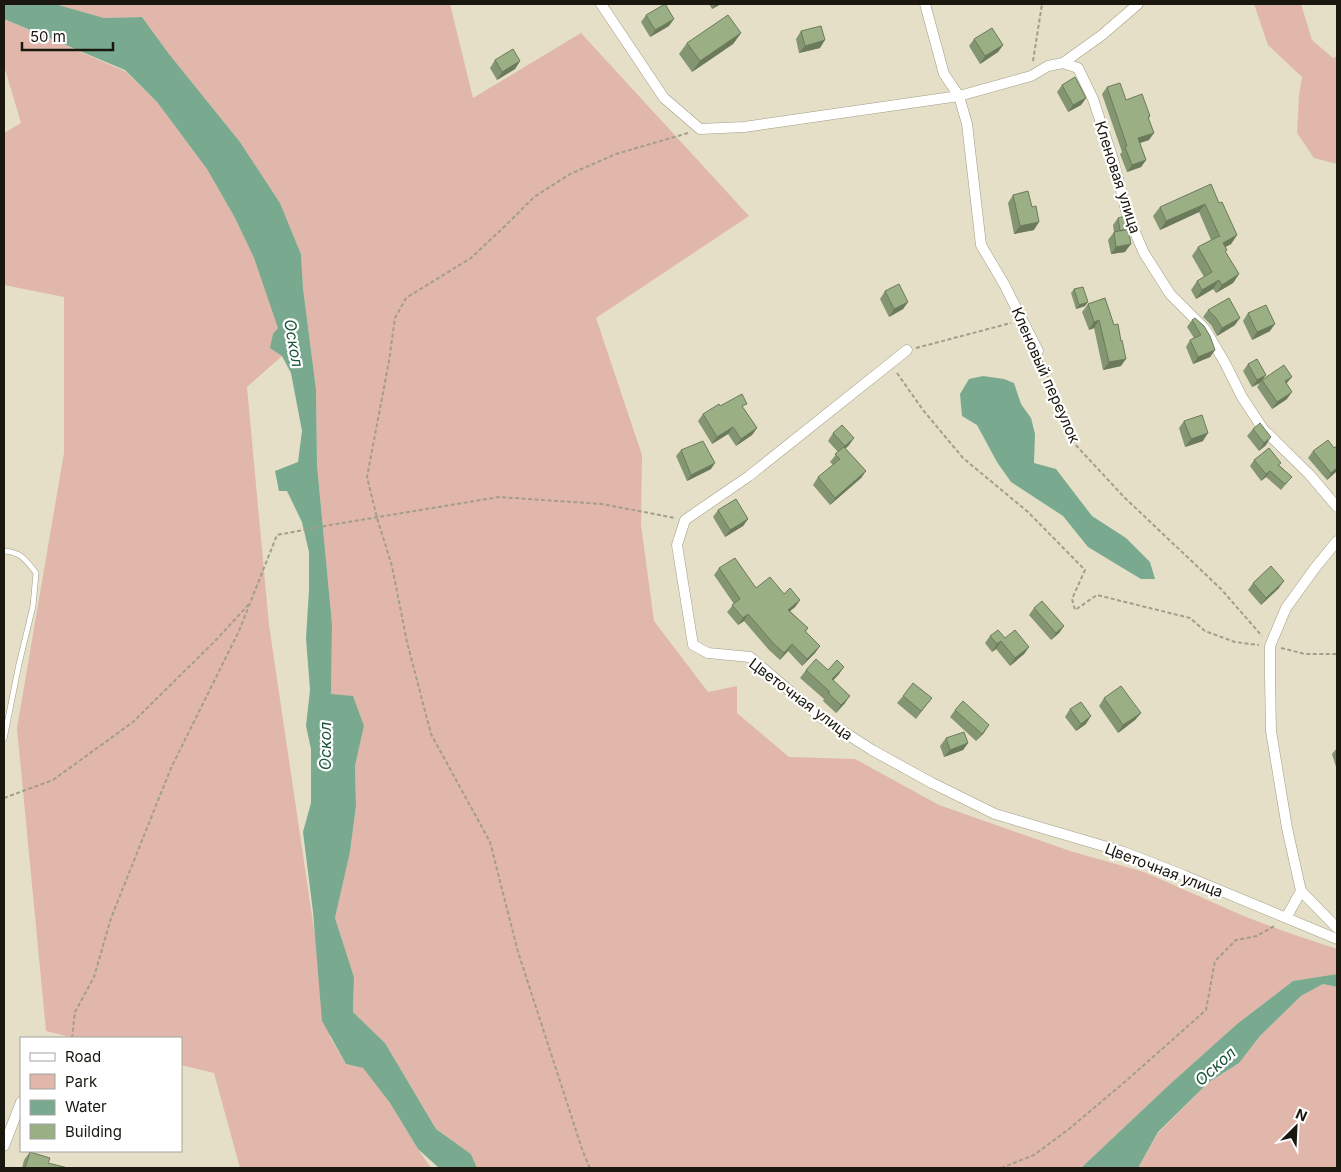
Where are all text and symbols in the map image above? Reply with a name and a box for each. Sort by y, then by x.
scale bar [22,20,114,52]
text: 50 m [30,27,66,46]
street label: Кленовая улица [1091,118,1145,236]
street label: Кленовый переулок [1008,304,1084,446]
water label: Оскол [280,317,308,369]
street label: Цветочная улица [745,654,857,744]
water label: Оскол [315,722,335,770]
street label: Цветочная улица [1102,839,1226,901]
legend [20,1037,182,1152]
water label: Оскол [1190,1042,1240,1090]
text: Road [65,1047,101,1066]
text: Park [65,1072,98,1091]
text: Water [65,1097,107,1116]
north arrow [1271,1102,1321,1152]
text: N [1293,1105,1310,1125]
text: Building [65,1122,122,1141]

